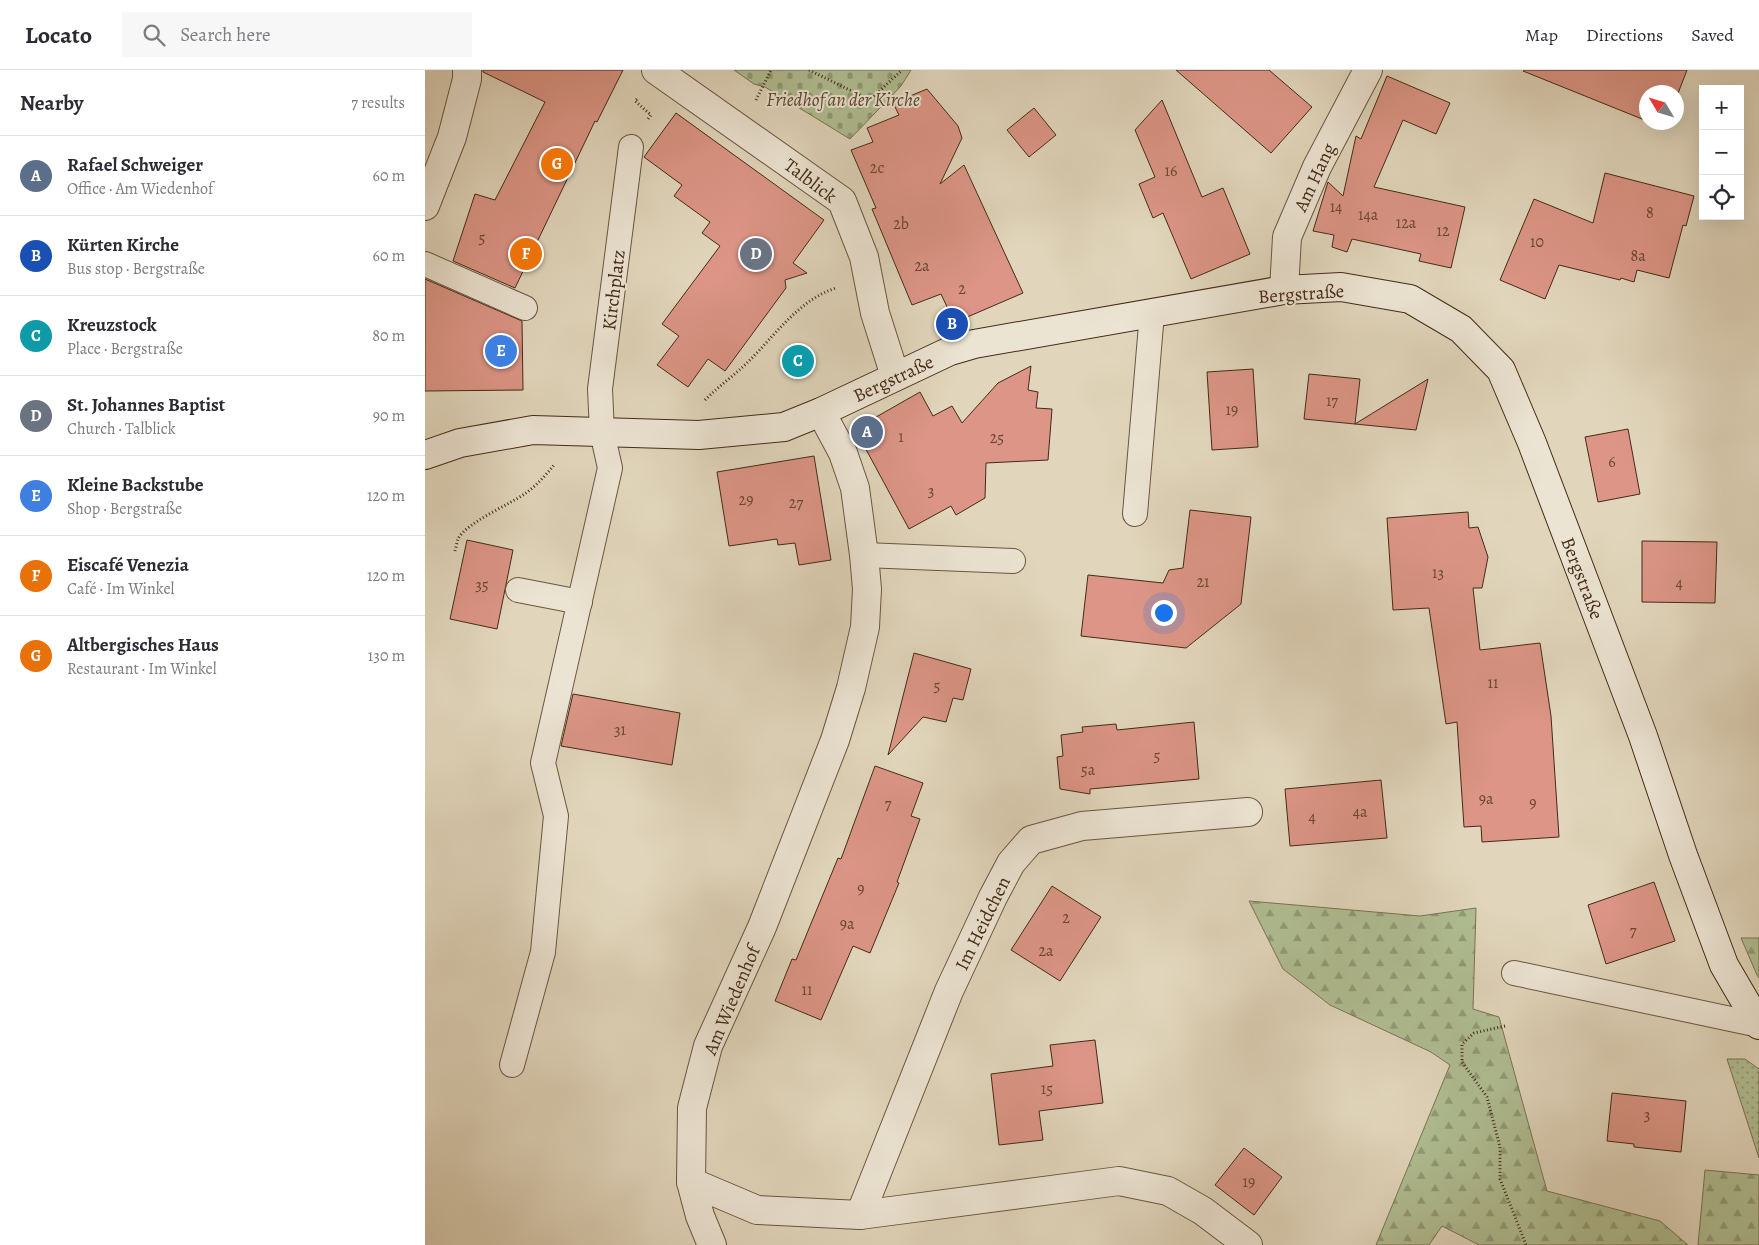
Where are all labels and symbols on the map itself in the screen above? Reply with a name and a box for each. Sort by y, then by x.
north arrow [1639,85,1684,130]
park label: Friedhof an der Kirche [766,87,920,113]
street label: Am Hang [1287,138,1342,217]
pin: G [541,145,573,183]
street label: Talblick [779,152,843,210]
house number: 2c [870,157,884,179]
house number: 16 [1165,160,1177,182]
house number: 14 [1330,196,1342,218]
house number: 8 [1646,202,1654,224]
house number: 14a [1358,204,1379,226]
house number: 12a [1396,212,1417,234]
house number: 2b [893,213,909,235]
house number: 12 [1436,220,1450,242]
house number: 5 [479,227,486,249]
house number: 10 [1530,231,1544,253]
pin: F [510,235,542,273]
pin: D [740,235,772,273]
house number: 8a [1630,245,1646,267]
street label: Kirchplatz [596,248,632,332]
house number: 2a [914,255,930,277]
house number: 2 [958,278,966,300]
street label: Bergstraße [1257,278,1345,310]
pin: B [936,305,968,343]
pin: E [485,332,517,370]
pin: C [782,342,814,380]
street label: Bergstraße [849,349,938,409]
house number: 17 [1326,390,1338,412]
house number: 19 [1226,399,1238,421]
pin: A [851,413,883,451]
house number: 1 [898,426,904,448]
house number: 25 [990,427,1004,449]
house number: 6 [1608,451,1616,473]
house number: 3 [928,480,934,502]
house number: 29 [739,489,753,511]
house number: 27 [789,492,803,514]
street label: Bergstraße [1555,534,1610,623]
house number: 13 [1432,562,1444,584]
house number: 21 [1196,571,1210,593]
house number: 4 [1675,572,1683,594]
house number: 35 [475,574,489,596]
your location [1151,600,1177,626]
house number: 11 [1488,672,1499,694]
house number: 5 [934,675,941,697]
house number: 31 [614,719,627,741]
house number: 5 [1154,745,1161,767]
house number: 5a [1081,759,1096,781]
house number: 9a [1479,788,1494,810]
house number: 9 [1529,792,1537,814]
house number: 7 [885,793,892,815]
house number: 4a [1353,801,1368,823]
house number: 4 [1308,806,1316,828]
street label: Im Heidchen [949,872,1017,975]
house number: 9 [857,878,865,900]
house number: 2 [1062,907,1070,929]
house number: 9a [840,913,855,935]
house number: 7 [1630,920,1637,942]
street label: Am Wiedenhof [697,939,768,1060]
house number: 2a [1038,940,1054,962]
house number: 11 [802,979,813,1001]
house number: 15 [1041,1078,1053,1100]
house number: 3 [1644,1104,1650,1126]
house number: 19 [1243,1171,1255,1193]

